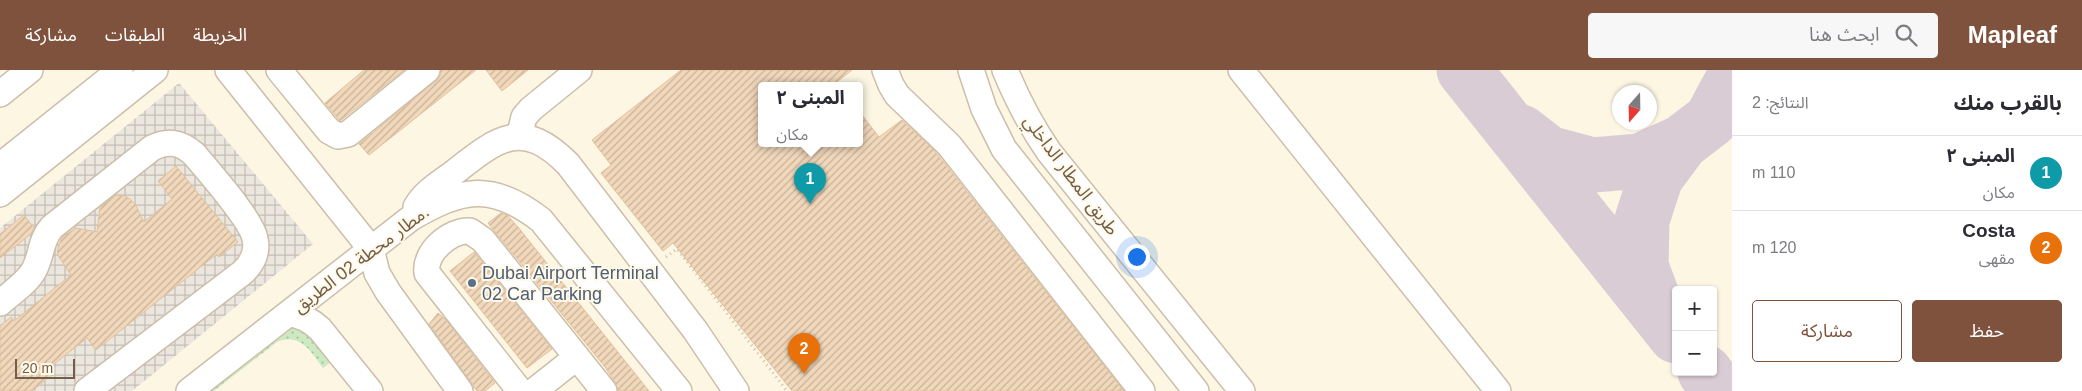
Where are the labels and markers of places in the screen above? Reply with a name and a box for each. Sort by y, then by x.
pin: 1 [794,163,826,204]
place label: Dubai Airport Terminal 02 Car Parking [482,263,659,304]
marker: Dubai Airport Terminal 02 Car Parking [466,277,478,289]
pin: 2 [788,333,820,374]

